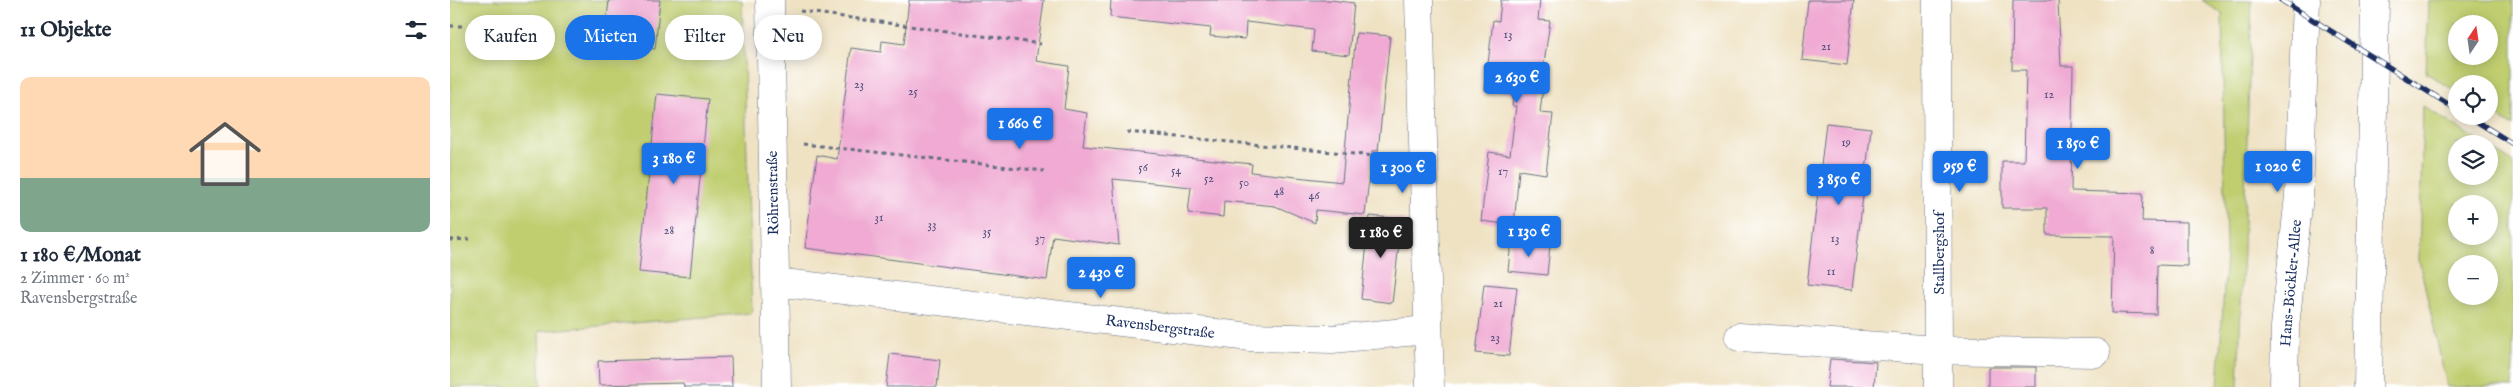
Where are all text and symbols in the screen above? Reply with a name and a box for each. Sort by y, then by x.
chip: Kaufen [465,15,555,60]
chip: Mieten [565,15,655,60]
chip: Filter [665,15,744,60]
chip: Neu [754,15,822,60]
north arrow [2448,15,2498,65]
map controls [2448,15,2498,305]
icon: filters [402,16,430,44]
text: 11 Objekte [20,17,111,44]
house number: 13 [1504,27,1512,42]
house number: 21 [1821,39,1831,54]
pin: 2 630 € [1471,62,1563,104]
text: 2 630 € [1495,68,1539,88]
button: locate [2448,75,2498,125]
house number: 23 [854,77,864,92]
house number: 25 [908,84,919,99]
house number: 12 [2044,87,2054,102]
pin: 1 660 € [974,108,1066,150]
icon: home [180,109,270,199]
text: 1 660 € [998,114,1042,134]
pin: 1 850 € [2032,128,2124,170]
text: 1 850 € [2057,134,2099,154]
house number: 19 [1841,135,1851,150]
button: layers [2448,135,2498,185]
pin: 3 180 € [628,142,720,185]
text: 3 180 € [653,149,695,169]
street label: Röhrenstraße [763,150,783,236]
pin: 959 € [1925,150,1995,193]
pin: 1 020 € [2232,150,2324,193]
pin: 1 300 € [1357,152,1449,194]
text: 959 € [1944,157,1976,177]
text: 1 020 € [2255,157,2301,177]
text: 1 300 € [1381,158,1425,178]
house number: 56 [1138,160,1149,175]
house number: 54 [1171,163,1181,178]
house number: 17 [1498,164,1508,179]
pin: 3 850 € [1793,164,1885,206]
text: 3 850 € [1818,170,1860,190]
house number: 52 [1204,171,1214,186]
house number: 50 [1239,175,1249,190]
house number: 48 [1274,184,1285,199]
house number: 46 [1309,188,1320,203]
button: + [2448,195,2498,245]
street label: Stallbergshof [1930,209,1949,294]
house number: 31 [875,210,883,225]
pin: 1 180 € [1335,216,1427,259]
pin: 1 130 € [1483,216,1575,258]
house number: 33 [928,217,936,232]
street label: Hans-Böckler-Allee [2276,219,2306,347]
text: 1 130 € [1508,222,1550,242]
house number: 28 [664,223,674,238]
text: 1 180 € [1360,223,1402,243]
house number: 35 [983,224,992,239]
house number: 37 [1035,231,1045,246]
house number: 13 [1831,231,1839,246]
text: 1 180 €/Monat [20,242,141,269]
house number: 8 [2150,243,2155,258]
button: − [2448,255,2498,305]
pin: 2 430 € [1055,256,1147,299]
text: 2 430 € [1078,263,1124,283]
house number: 11 [1827,264,1835,279]
text: 2 Zimmer · 60 m² [20,269,130,289]
text: Ravensbergstraße [20,289,137,309]
house number: 21 [1493,296,1503,311]
street label: Ravensbergstraße [1104,311,1216,343]
house number: 23 [1490,330,1500,345]

